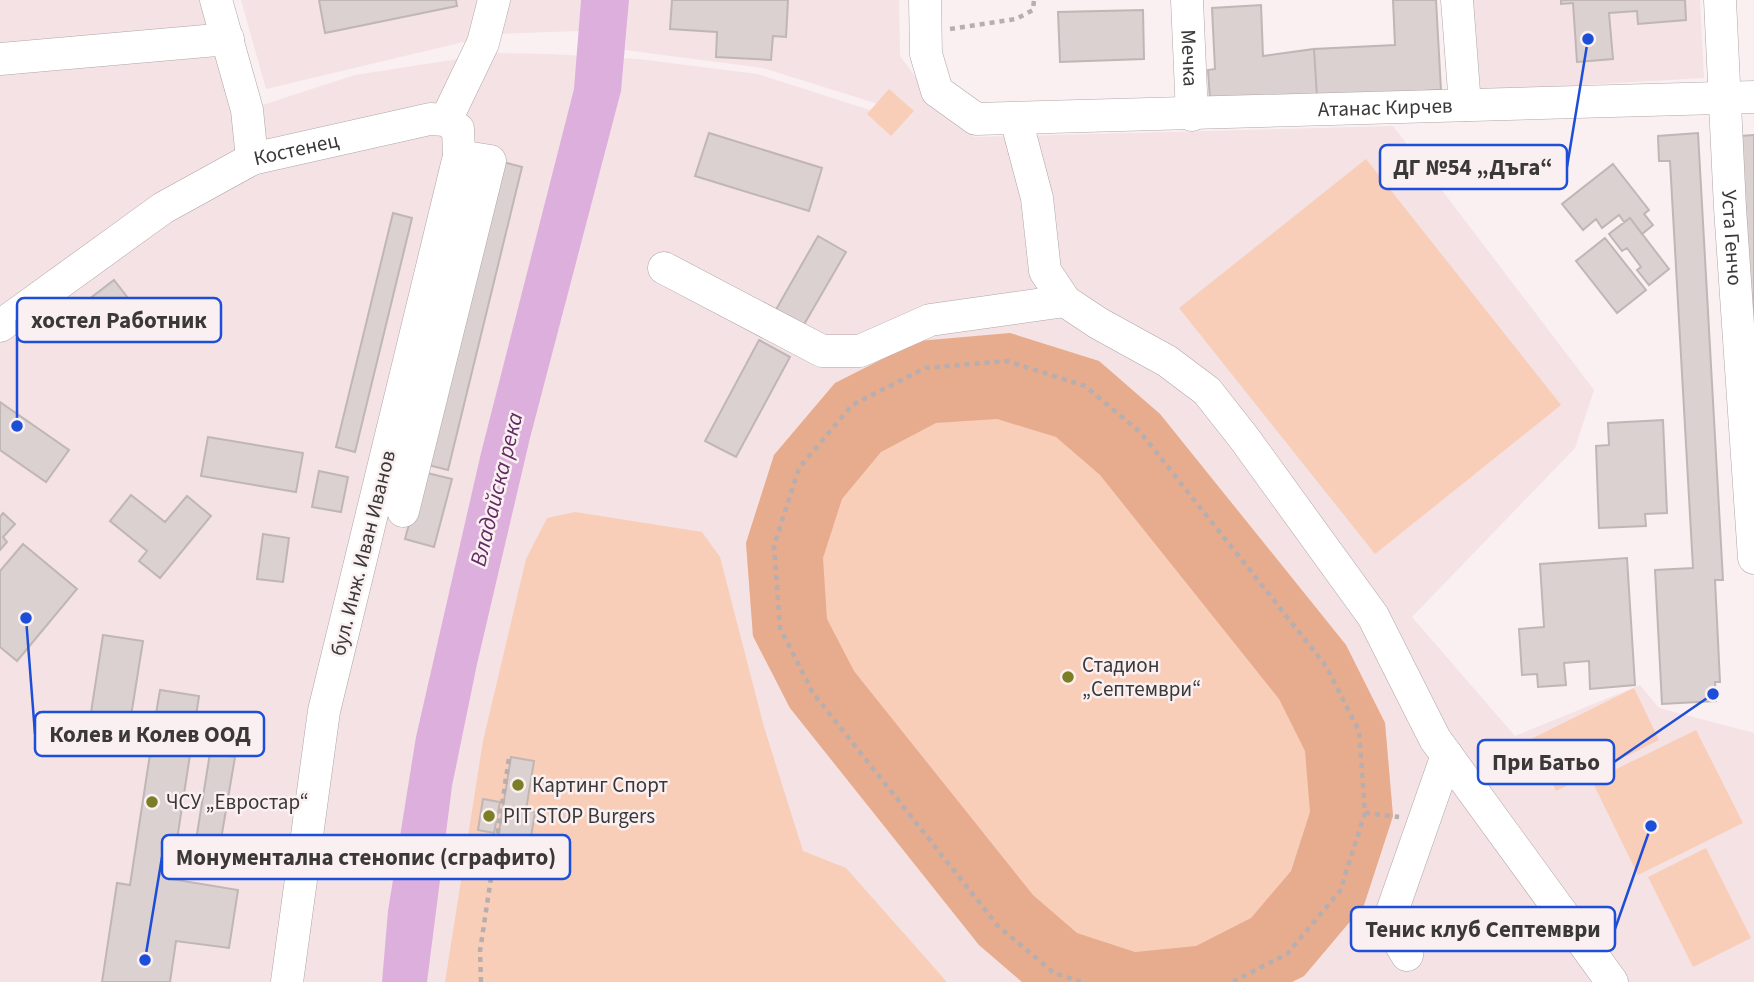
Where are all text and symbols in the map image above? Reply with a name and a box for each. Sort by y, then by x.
street label: Мечка [1173,29,1206,87]
street label: Атанас Кирчев [1317,91,1453,124]
street label: Костенец [251,125,342,173]
callout: ДГ №54 „Дъга“ [1380,145,1567,189]
text: ДГ №54 „Дъга“ [1393,151,1553,184]
street label: Уста Генчо [1714,189,1750,287]
callout: хостел Работник [17,298,221,342]
text: хостел Работник [31,304,207,337]
water label: Владайска река [461,409,532,570]
street label: бул. Инж. Иван Иванов [323,447,403,659]
place label: Стадион „Септември“ [1082,650,1201,704]
marker: Стадион „Септември“ [1060,669,1076,685]
callout: Колев и Колев ООД [35,712,264,756]
text: Колев и Колев ООД [49,718,251,751]
callout: При Батьо [1478,740,1614,784]
text: При Батьо [1492,746,1600,779]
place label: Картинг Спорт [532,770,668,800]
marker: Картинг Спорт [510,777,526,793]
place label: ЧСУ „Евростар“ [166,787,309,817]
marker: ЧСУ „Евростар“ [144,794,160,810]
place label: PIT STOP Burgers [503,801,655,831]
marker: PIT STOP Burgers [481,808,497,824]
callout: Монументална стенопис (сграфито) [162,835,570,879]
text: Монументална стенопис (сграфито) [176,841,556,874]
callout: Тенис клуб Септември [1351,907,1615,951]
text: Тенис клуб Септември [1365,913,1601,946]

